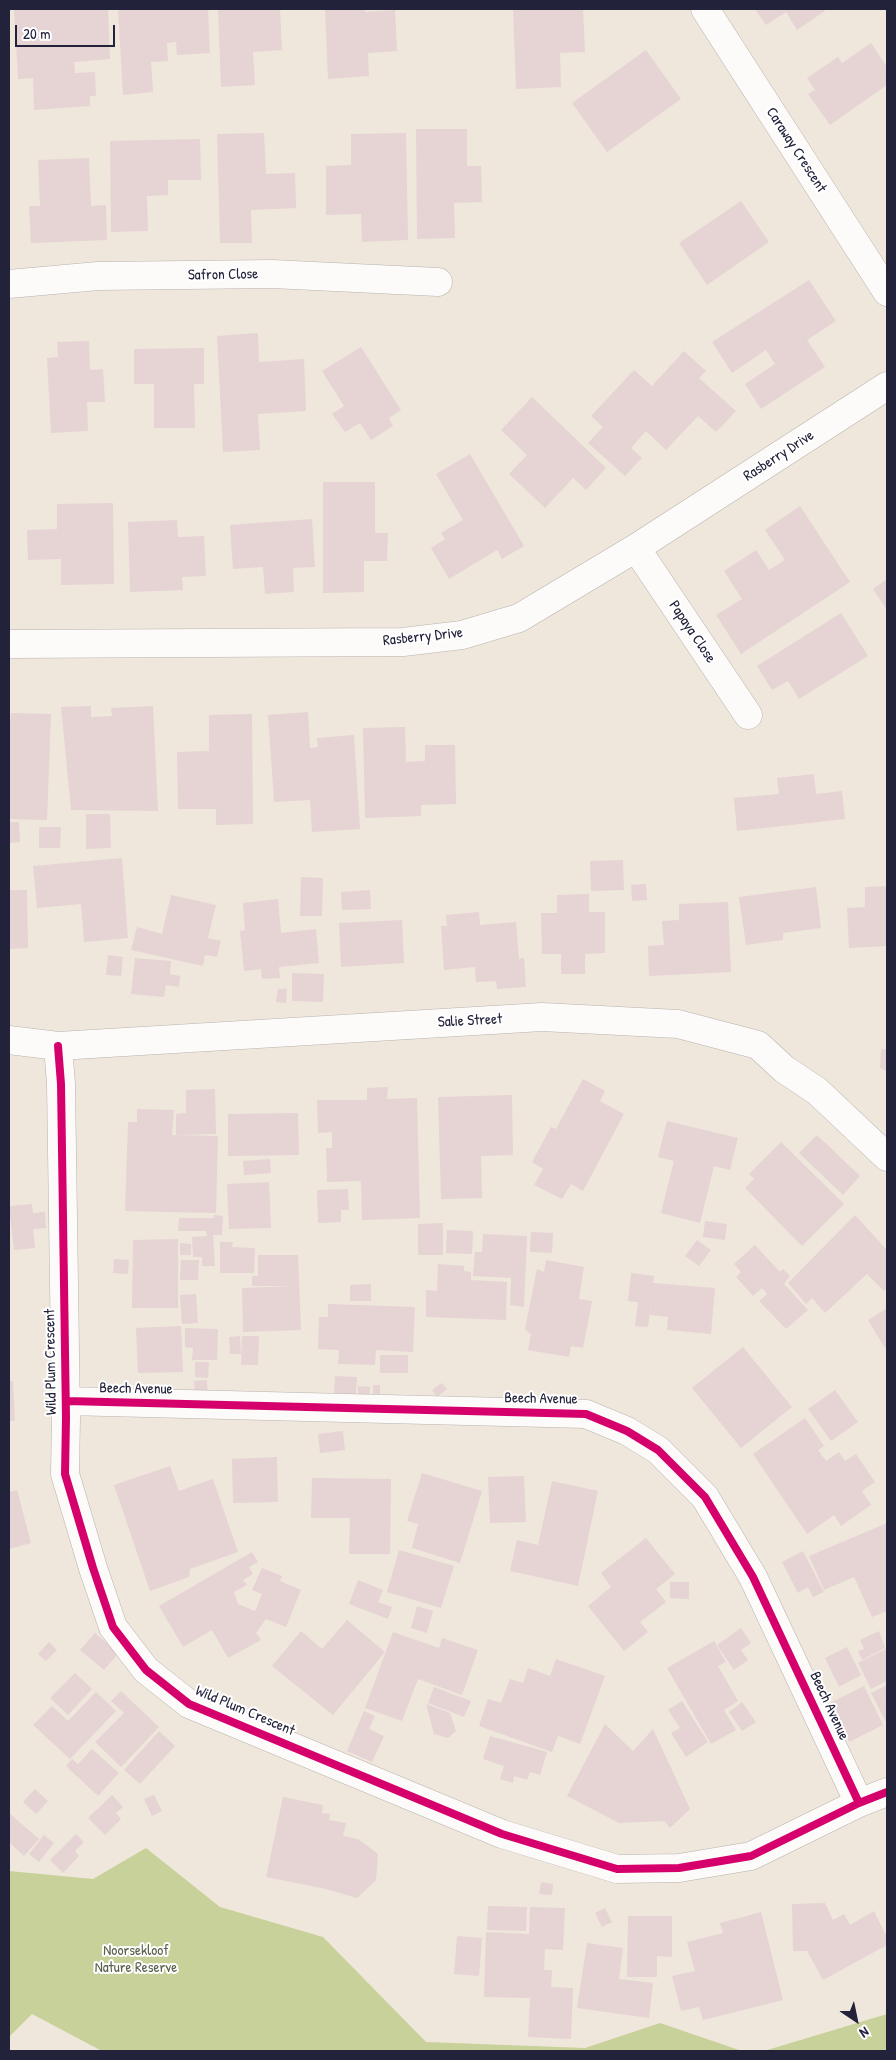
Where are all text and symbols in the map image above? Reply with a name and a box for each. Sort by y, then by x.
scale bar [18,15,118,47]
text: 20 m [23,23,50,44]
street label: Caraway Crescent [762,104,830,196]
street label: Safron Close [188,265,258,285]
street label: Rasberry Drive [740,427,818,485]
street label: Papaya Close [665,598,719,666]
street label: Rasberry Drive [382,624,464,650]
street label: Salie Street [437,1010,503,1032]
street label: Wild Plum Crescent [41,1309,61,1415]
street label: Beech Avenue [99,1379,173,1399]
street label: Beech Avenue [504,1389,578,1409]
street label: Beech Avenue [805,1669,853,1743]
street label: Wild Plum Crescent [193,1682,297,1740]
park label: Noorsekloof Nature Reserve [95,1942,177,1977]
north arrow [831,1995,881,2045]
text: N [856,2023,873,2043]

